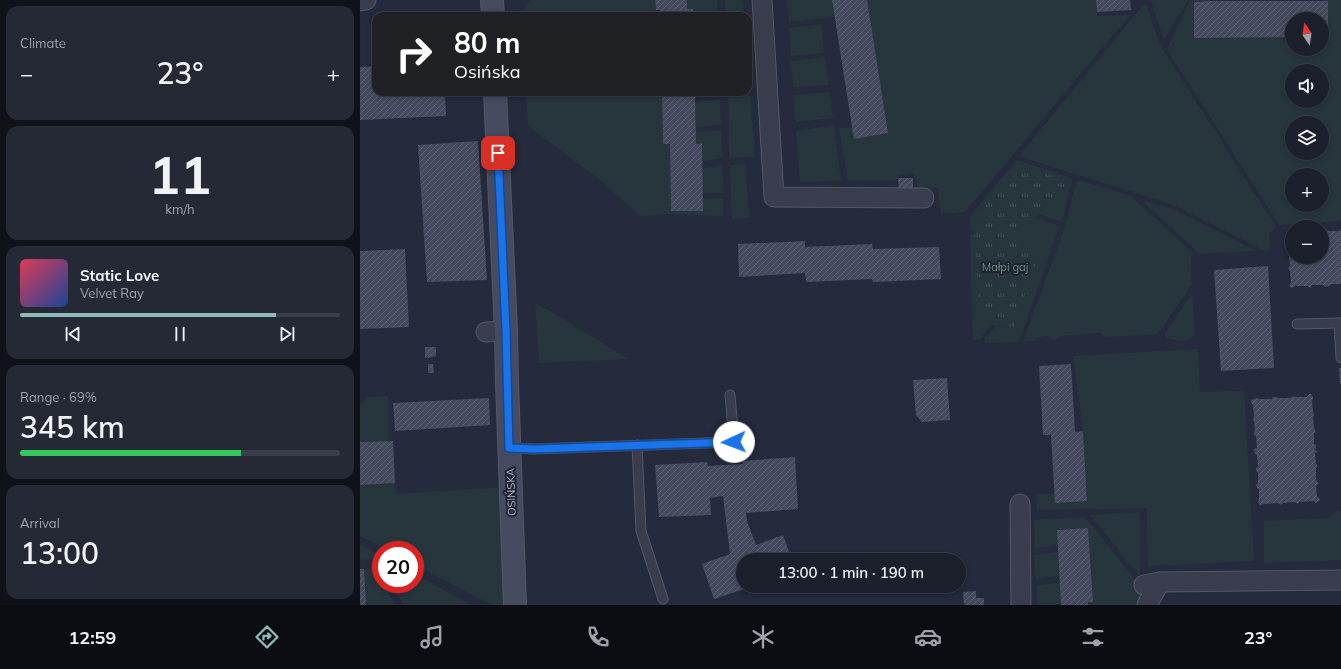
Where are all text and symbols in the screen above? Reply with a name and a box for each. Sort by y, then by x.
north arrow [1285,12,1329,56]
map controls [1285,12,1329,264]
text: 80 m [454,25,520,60]
icon: right [388,28,440,80]
text: Climate [20,35,66,51]
text: 23° [156,54,204,92]
text: − [20,60,33,88]
text: + [327,60,340,88]
text: Osińska [454,60,521,83]
button: sound [1285,64,1329,108]
button: layers [1285,116,1329,160]
pin [481,136,515,170]
text: 11 [149,142,211,207]
icon: arrive [487,142,509,164]
button: + [1285,168,1329,212]
text: km/h [165,201,195,217]
button: − [1285,220,1329,264]
park label: Małpi gaj [982,260,1028,274]
text: Static Love [80,266,159,285]
text: Velvet Ray [80,285,144,301]
icon: previous [62,323,84,345]
icon: pause [169,323,191,345]
icon: next [276,323,298,345]
text: Range · 69% [20,389,97,405]
text: 345 km [20,408,125,446]
position arrow [713,421,755,463]
street label: OSIŃSKA [503,468,519,516]
text: Arrival [20,515,60,531]
text: 13:00 [20,534,99,572]
speed limit sign: 20 [372,541,424,593]
text: 13:00 · 1 min · 190 m [778,563,924,582]
icon: directions [253,623,281,651]
icon: music [418,623,446,651]
icon: phone [584,623,612,651]
icon: climate [749,623,777,651]
icon: car [914,623,942,651]
icon: filters [1079,623,1107,651]
text: 12:59 [69,626,116,649]
text: 23° [1244,626,1272,649]

